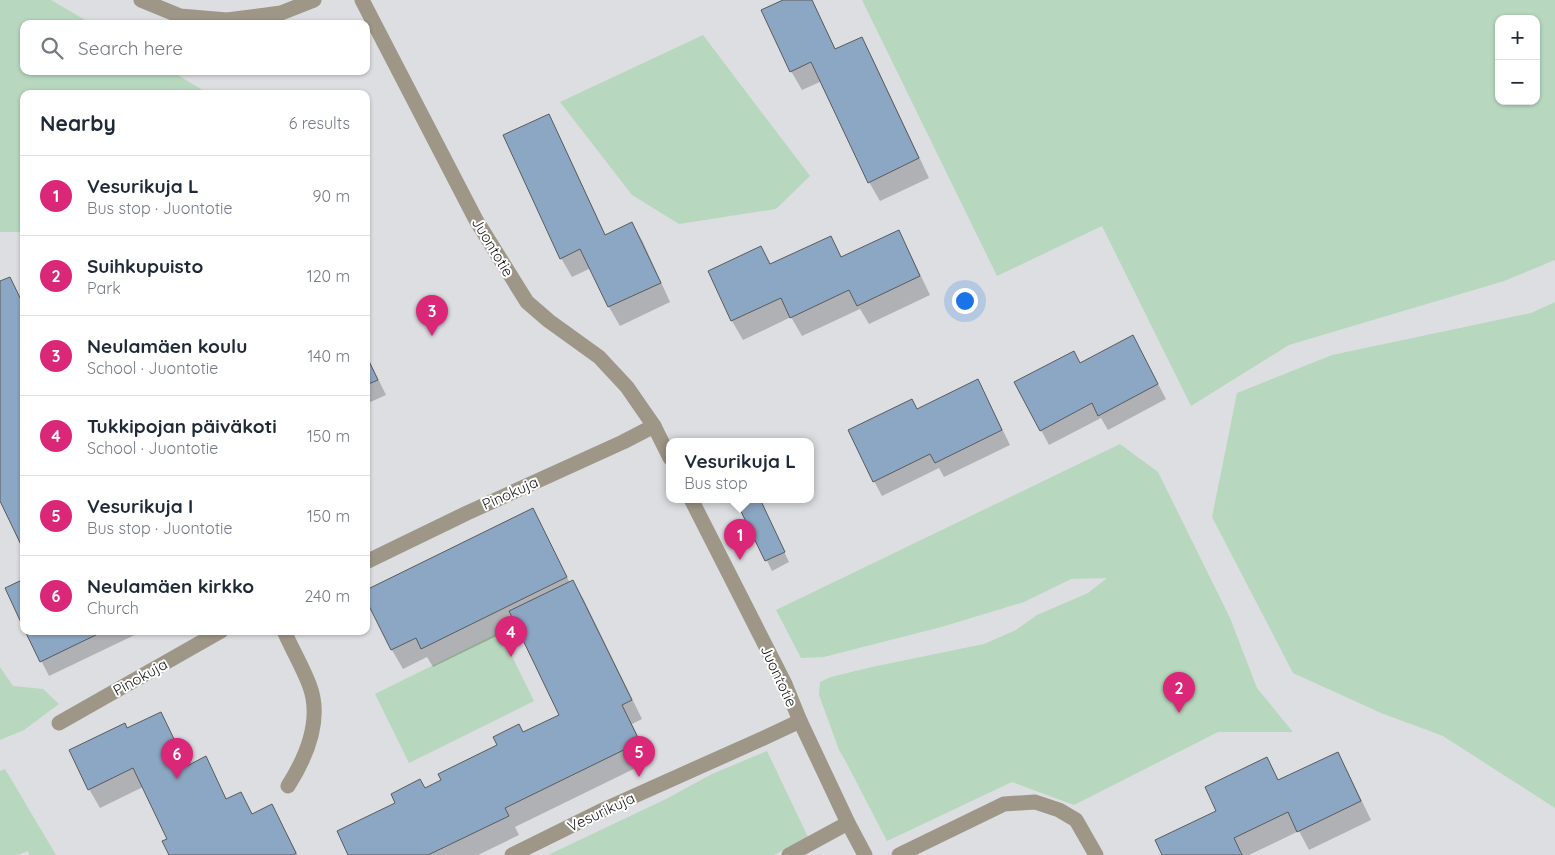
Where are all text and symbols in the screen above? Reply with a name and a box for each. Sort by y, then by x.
map controls [1495,15,1540,105]
button: + [1495,15,1540,60]
search box [20,20,370,75]
icon: search [38,34,66,62]
text: Search here [78,36,183,60]
button: − [1495,60,1540,105]
text: Nearby [40,110,116,136]
text: 6 results [289,113,350,133]
text: Vesurikuja L [87,174,199,198]
text: 1 [53,186,59,206]
text: 90 m [313,186,350,206]
text: Bus stop · Juontotie [87,198,233,218]
street label: Juontotie [468,214,518,280]
text: Suihkupuisto [87,254,203,278]
text: 2 [51,266,61,286]
text: 120 m [307,266,350,286]
text: Park [87,278,121,298]
your location [952,288,978,314]
pin: 3 [416,295,448,336]
text: Neulamäen koulu [87,334,247,358]
text: 3 [52,346,60,366]
text: 140 m [307,346,350,366]
text: School · Juontotie [87,358,218,378]
text: Tukkipojan päiväkoti [87,414,277,438]
text: 4 [51,426,61,446]
text: 150 m [307,426,350,446]
text: School · Juontotie [87,438,218,458]
popup [666,438,814,503]
text: Vesurikuja L [684,449,796,473]
street label: Pinokuja [479,472,541,514]
text: Bus stop [684,473,748,493]
text: Vesurikuja I [87,494,193,518]
text: 5 [51,506,61,526]
text: 150 m [307,506,350,526]
text: Bus stop · Juontotie [87,518,233,538]
pin: 1 [724,519,756,560]
text: Neulamäen kirkko [87,574,254,598]
text: 6 [52,586,60,606]
text: 240 m [304,586,350,606]
text: Church [87,598,139,618]
pin: 4 [495,616,527,657]
street label: Juontotie [757,642,801,710]
street label: Pinokuja [109,654,171,700]
pin: 2 [1163,672,1195,713]
pin: 5 [623,736,655,777]
pin: 6 [161,738,193,779]
street label: Vesurikuja [564,788,638,836]

